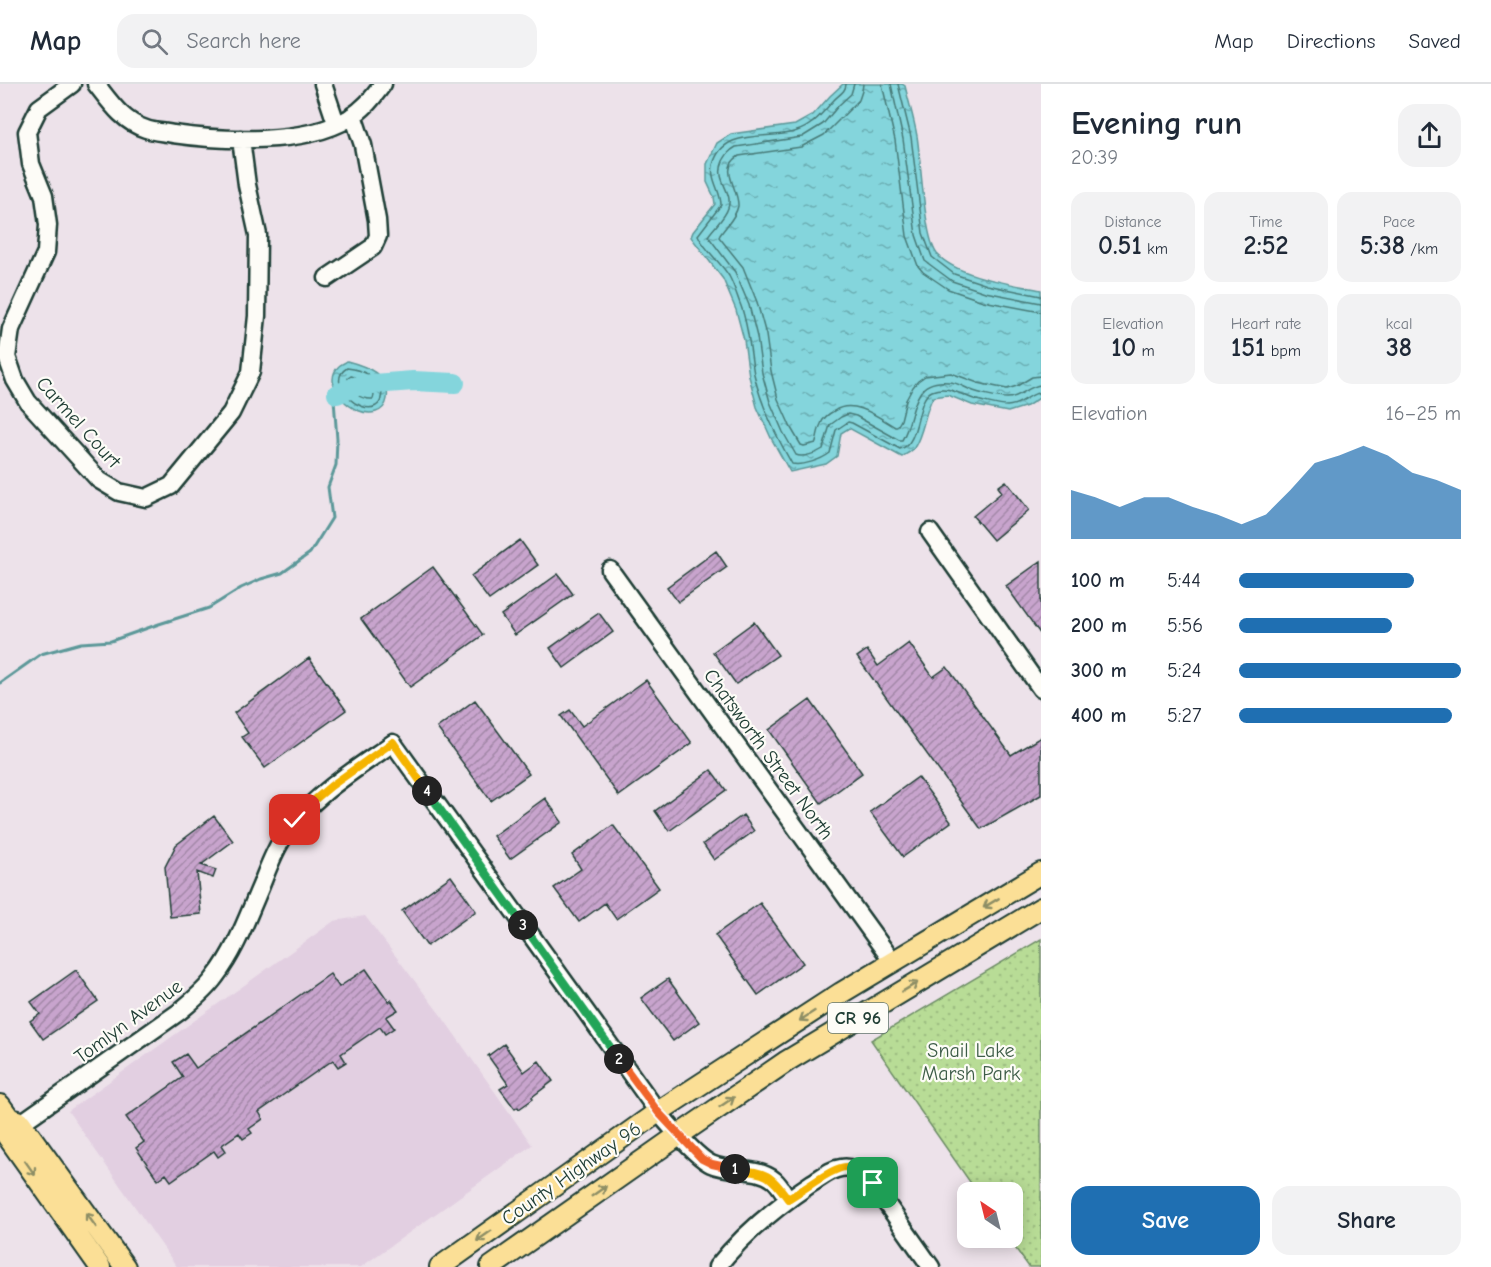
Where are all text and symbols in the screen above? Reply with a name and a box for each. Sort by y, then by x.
search box [117,14,537,68]
text: Map [30,25,81,57]
icon: search [138,25,171,58]
text: Search here [186,28,301,54]
text: Map [1214,29,1254,53]
text: Directions [1287,29,1376,53]
text: Saved [1409,29,1461,53]
text: Evening run [1071,104,1242,142]
button: share [1398,104,1461,167]
text: 20:39 [1071,146,1118,169]
text: Distance [1104,213,1162,231]
text: Time [1249,213,1283,231]
text: Pace [1383,213,1415,231]
text: 0.51 [1098,231,1142,261]
text: 2:52 [1243,231,1289,261]
text: 5:38 [1360,231,1405,261]
text: km [1142,240,1168,258]
text: /km [1405,240,1438,258]
text: Elevation [1102,315,1164,333]
text: Heart rate [1231,315,1301,333]
text: kcal [1386,315,1412,333]
text: 10 [1111,333,1136,363]
text: 151 [1231,333,1265,363]
text: 38 [1386,333,1412,363]
text: m [1136,342,1155,360]
text: bpm [1265,342,1301,360]
street label: Carmel Court [32,372,126,474]
text: Elevation [1071,402,1148,425]
text: 16–25 m [1386,402,1461,425]
text: 100 m [1071,569,1125,592]
text: 5:44 [1167,569,1201,592]
text: 200 m [1071,614,1127,637]
text: 5:56 [1167,614,1203,637]
text: 300 m [1071,659,1127,682]
text: 5:24 [1167,659,1202,682]
street label: Chatsworth Street North [699,664,838,844]
text: 400 m [1071,704,1126,727]
text: 5:27 [1167,704,1201,727]
pin: 4 [412,776,442,806]
text: 4 [423,782,431,800]
pin [269,794,320,845]
icon: check [278,803,311,836]
one-way arrow [983,898,1000,910]
pin: 3 [508,910,538,940]
text: 3 [519,916,527,934]
street label: Tomlyn Avenue [70,975,187,1068]
one-way arrow [901,981,918,993]
road number: CR 96 [828,1003,888,1033]
one-way arrow [799,1010,815,1022]
park label: Snail Lake Marsh Park [921,1039,1021,1085]
pin: 2 [604,1044,634,1074]
text: 2 [615,1050,623,1068]
one-way arrow [718,1096,735,1108]
street label: County Highway 96 [497,1117,645,1230]
pin: 1 [720,1154,750,1184]
pin [847,1157,898,1208]
one-way arrow [24,1160,37,1176]
text: 1 [732,1160,738,1178]
icon: arrive [856,1166,889,1199]
north arrow [957,1182,1023,1248]
map controls [957,1182,1023,1248]
one-way arrow [591,1184,607,1197]
button: Save [1071,1186,1260,1255]
button: Share [1272,1186,1461,1255]
one-way arrow [85,1212,97,1228]
one-way arrow [476,1229,492,1242]

